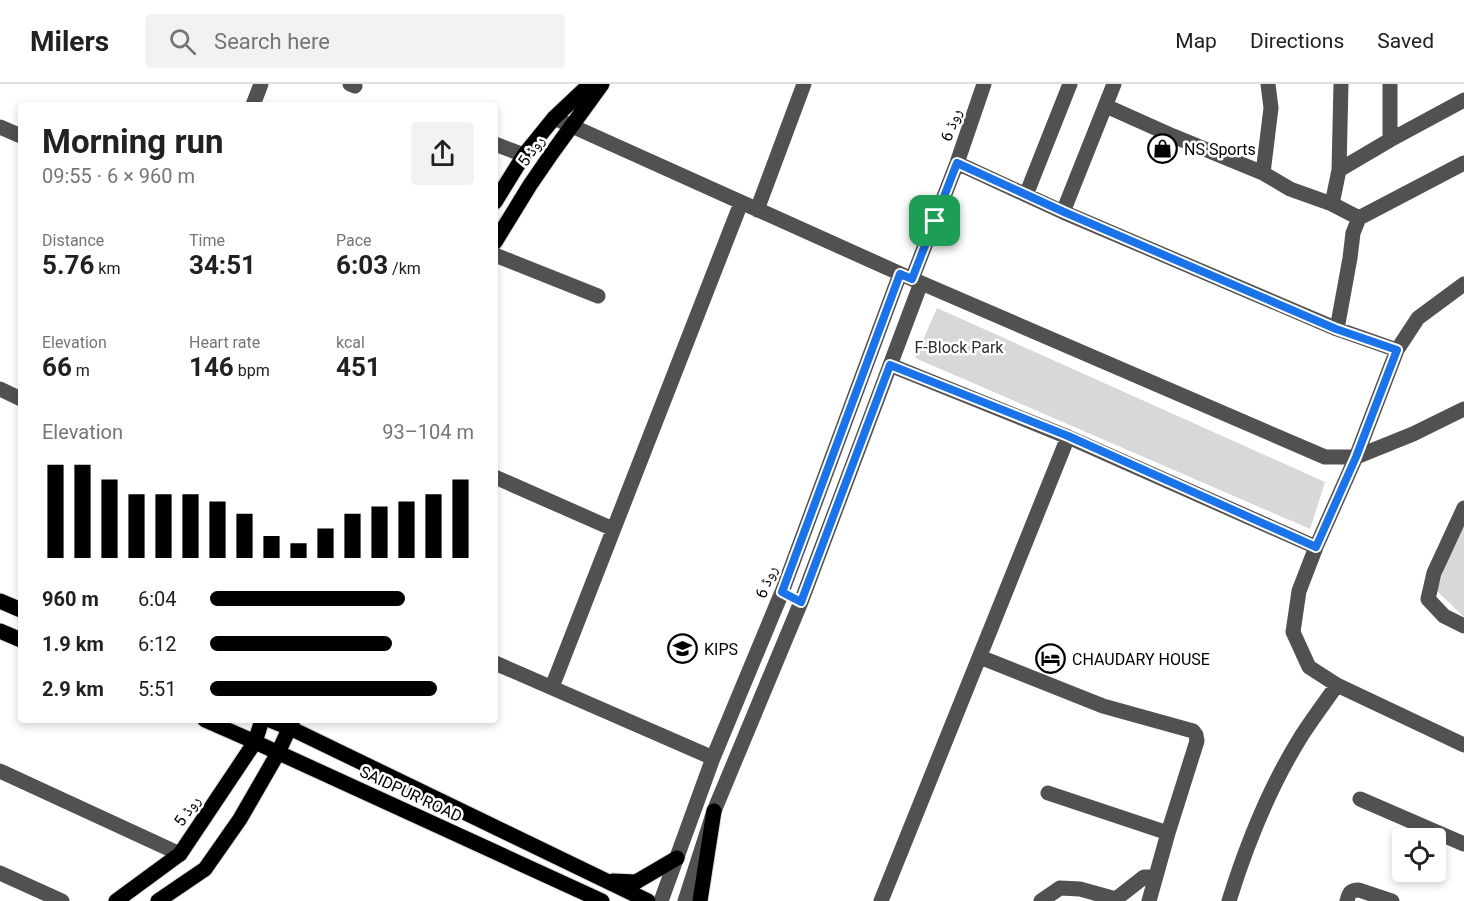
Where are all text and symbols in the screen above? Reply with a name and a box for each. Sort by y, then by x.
search box [145,14,565,68]
text: Milers [30,25,109,58]
icon: search [166,25,199,58]
text: Search here [214,29,330,54]
text: Map [1175,29,1217,53]
text: Directions [1250,29,1344,53]
text: Saved [1377,29,1434,53]
street label: روڈ 6 [937,106,965,144]
text: Morning run [42,122,223,161]
button: share [411,122,474,185]
street label: روڈ 5 [514,132,548,170]
shop icon: NS Sports [1147,133,1179,165]
place label: NS Sports [1184,140,1256,159]
text: 09:55 · 6 × 960 m [42,164,195,188]
pin [909,195,960,246]
icon: arrive [918,204,951,237]
text: Distance [42,231,104,250]
text: Time [189,231,225,250]
text: Pace [336,231,372,250]
text: 5.76 [42,250,94,280]
text: 34:51 [189,250,256,280]
text: 6:03 [336,250,388,280]
text: km [94,259,120,278]
text: /km [388,259,421,278]
text: Elevation [42,333,107,352]
text: Heart rate [189,333,260,352]
text: kcal [336,333,365,352]
park label: F-Block Park [915,338,1004,357]
text: 66 [42,352,72,382]
text: 146 [189,352,234,382]
text: 451 [336,352,381,382]
text: m [72,361,90,380]
text: bpm [234,361,270,380]
text: Elevation [42,420,123,444]
text: 93–104 m [382,420,474,444]
street label: روڈ 6 [751,563,781,601]
text: 960 m [42,587,99,611]
text: 6:04 [138,587,177,611]
text: 1.9 km [42,632,104,656]
text: 6:12 [138,632,177,656]
school or university icon: KIPS [667,633,699,665]
place label: KIPS [704,640,738,659]
hotel icon: CHAUDARY HOUSE [1035,643,1067,675]
place label: CHAUDARY HOUSE [1072,650,1210,669]
text: 2.9 km [42,677,104,701]
text: 5:51 [138,677,177,701]
street label: SAIDPUR ROAD [357,762,465,826]
street label: روڈ 5 [170,792,204,830]
map controls [1392,828,1446,882]
button: locate [1392,828,1446,882]

